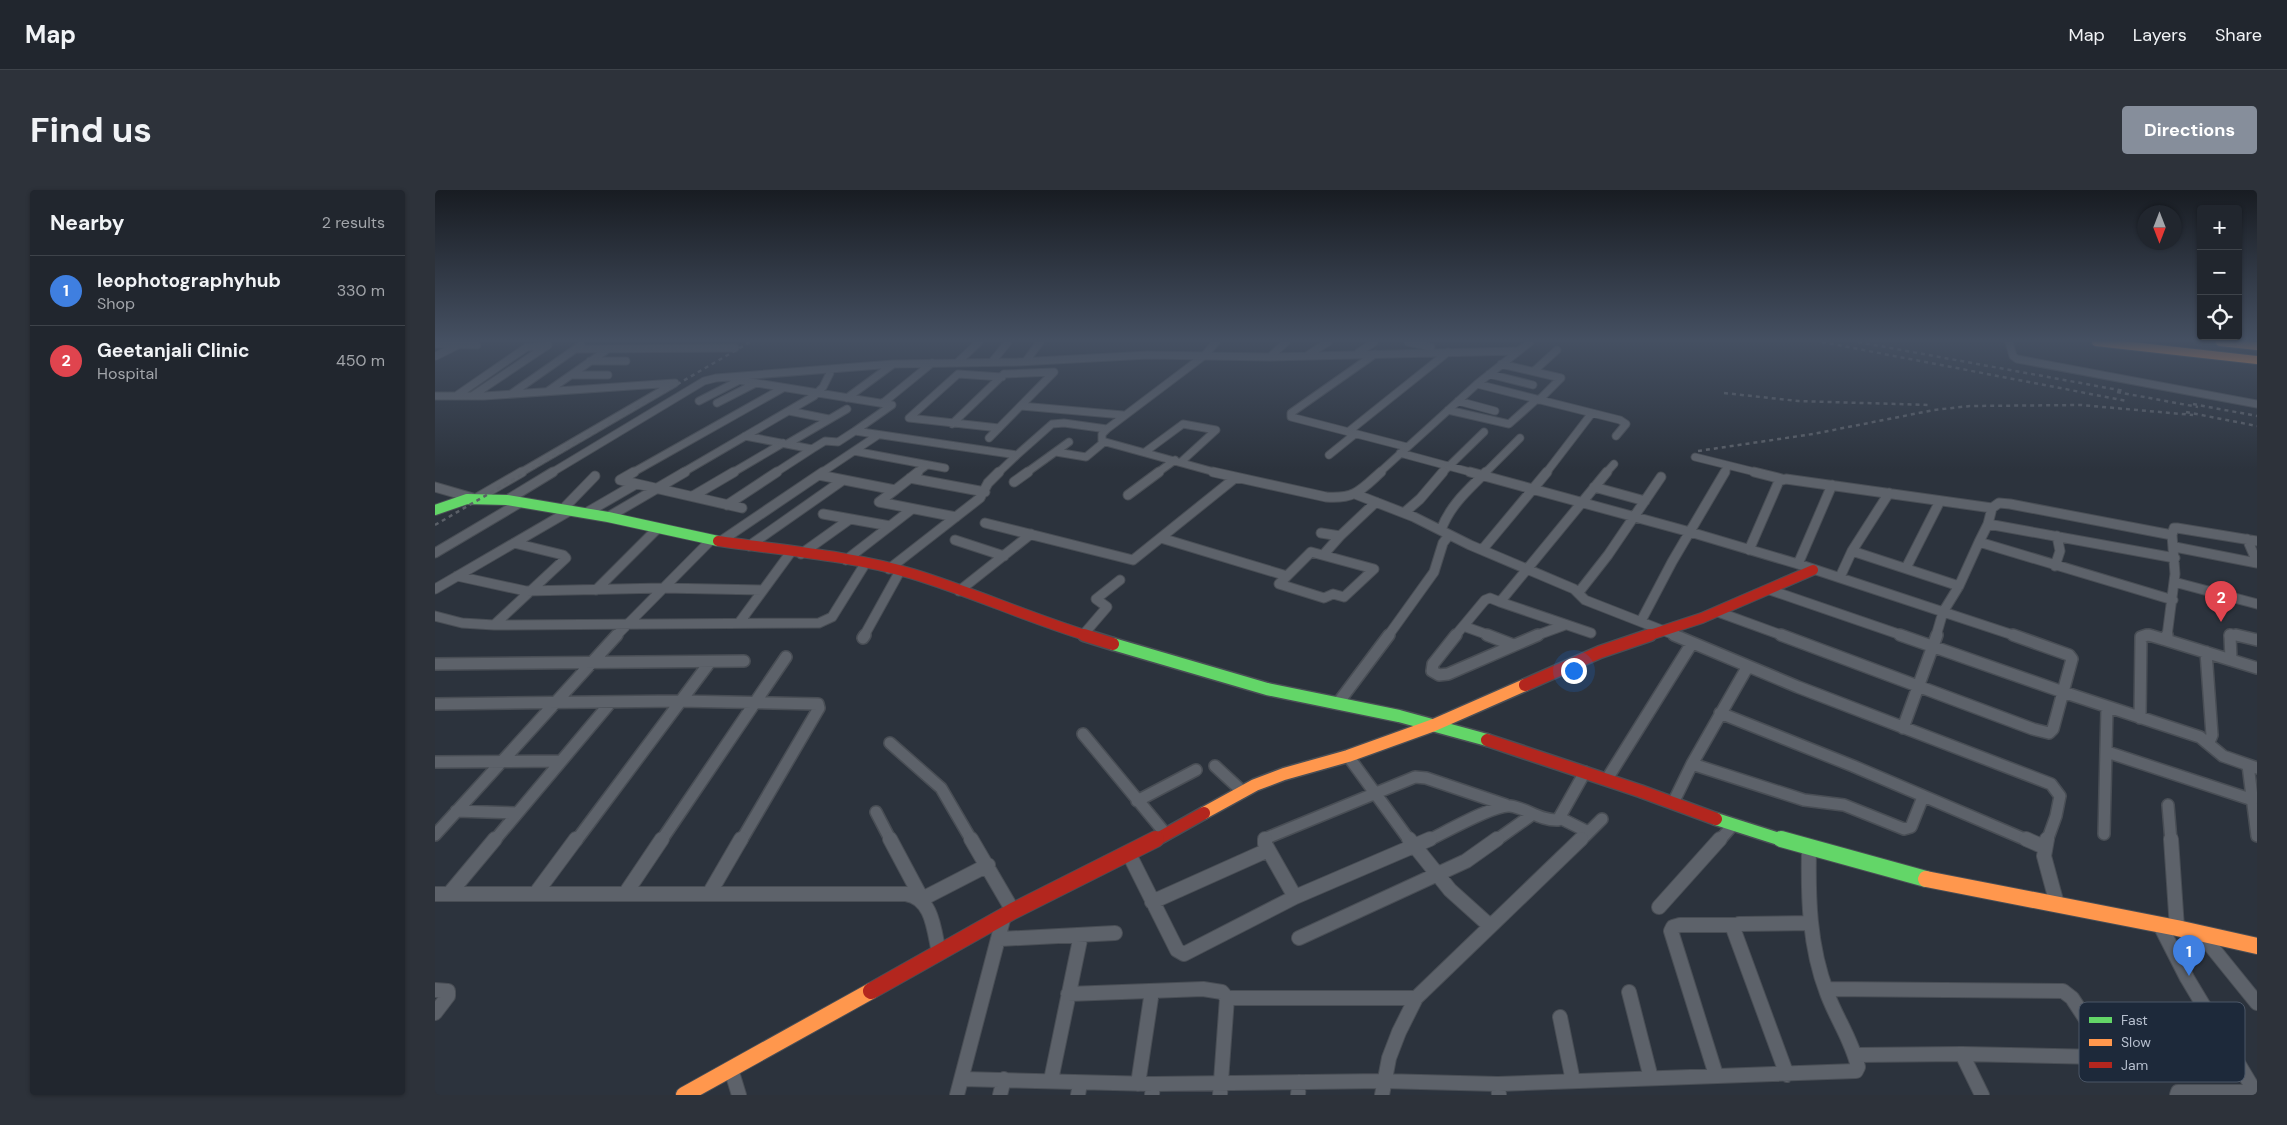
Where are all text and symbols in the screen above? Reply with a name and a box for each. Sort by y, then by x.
text: Map [25,19,76,50]
text: Map [2069,23,2105,47]
text: Layers [2133,23,2187,47]
text: Share [2215,23,2262,47]
button: Directions [2122,106,2257,154]
text: Find us [30,107,152,153]
north arrow [2137,205,2182,250]
map controls [2197,205,2242,340]
button: + [2197,205,2242,250]
text: Nearby [50,209,124,237]
text: 2 results [322,212,385,233]
button: − [2197,250,2242,295]
text: leophotographyhub [97,268,281,293]
text: 1 [63,280,69,301]
text: 330 m [337,280,385,301]
text: Shop [97,293,135,314]
button: locate [2197,295,2242,340]
text: Geetanjali Clinic [97,338,249,363]
text: 2 [61,350,71,371]
text: 450 m [336,350,385,371]
text: Hospital [97,363,158,384]
pin: 2 [2205,581,2237,622]
your location [1561,658,1587,684]
pin: 1 [2173,935,2205,976]
legend [2079,1002,2245,1082]
text: Fast [2121,1011,2148,1029]
text: Slow [2121,1033,2151,1051]
text: Jam [2121,1056,2148,1074]

